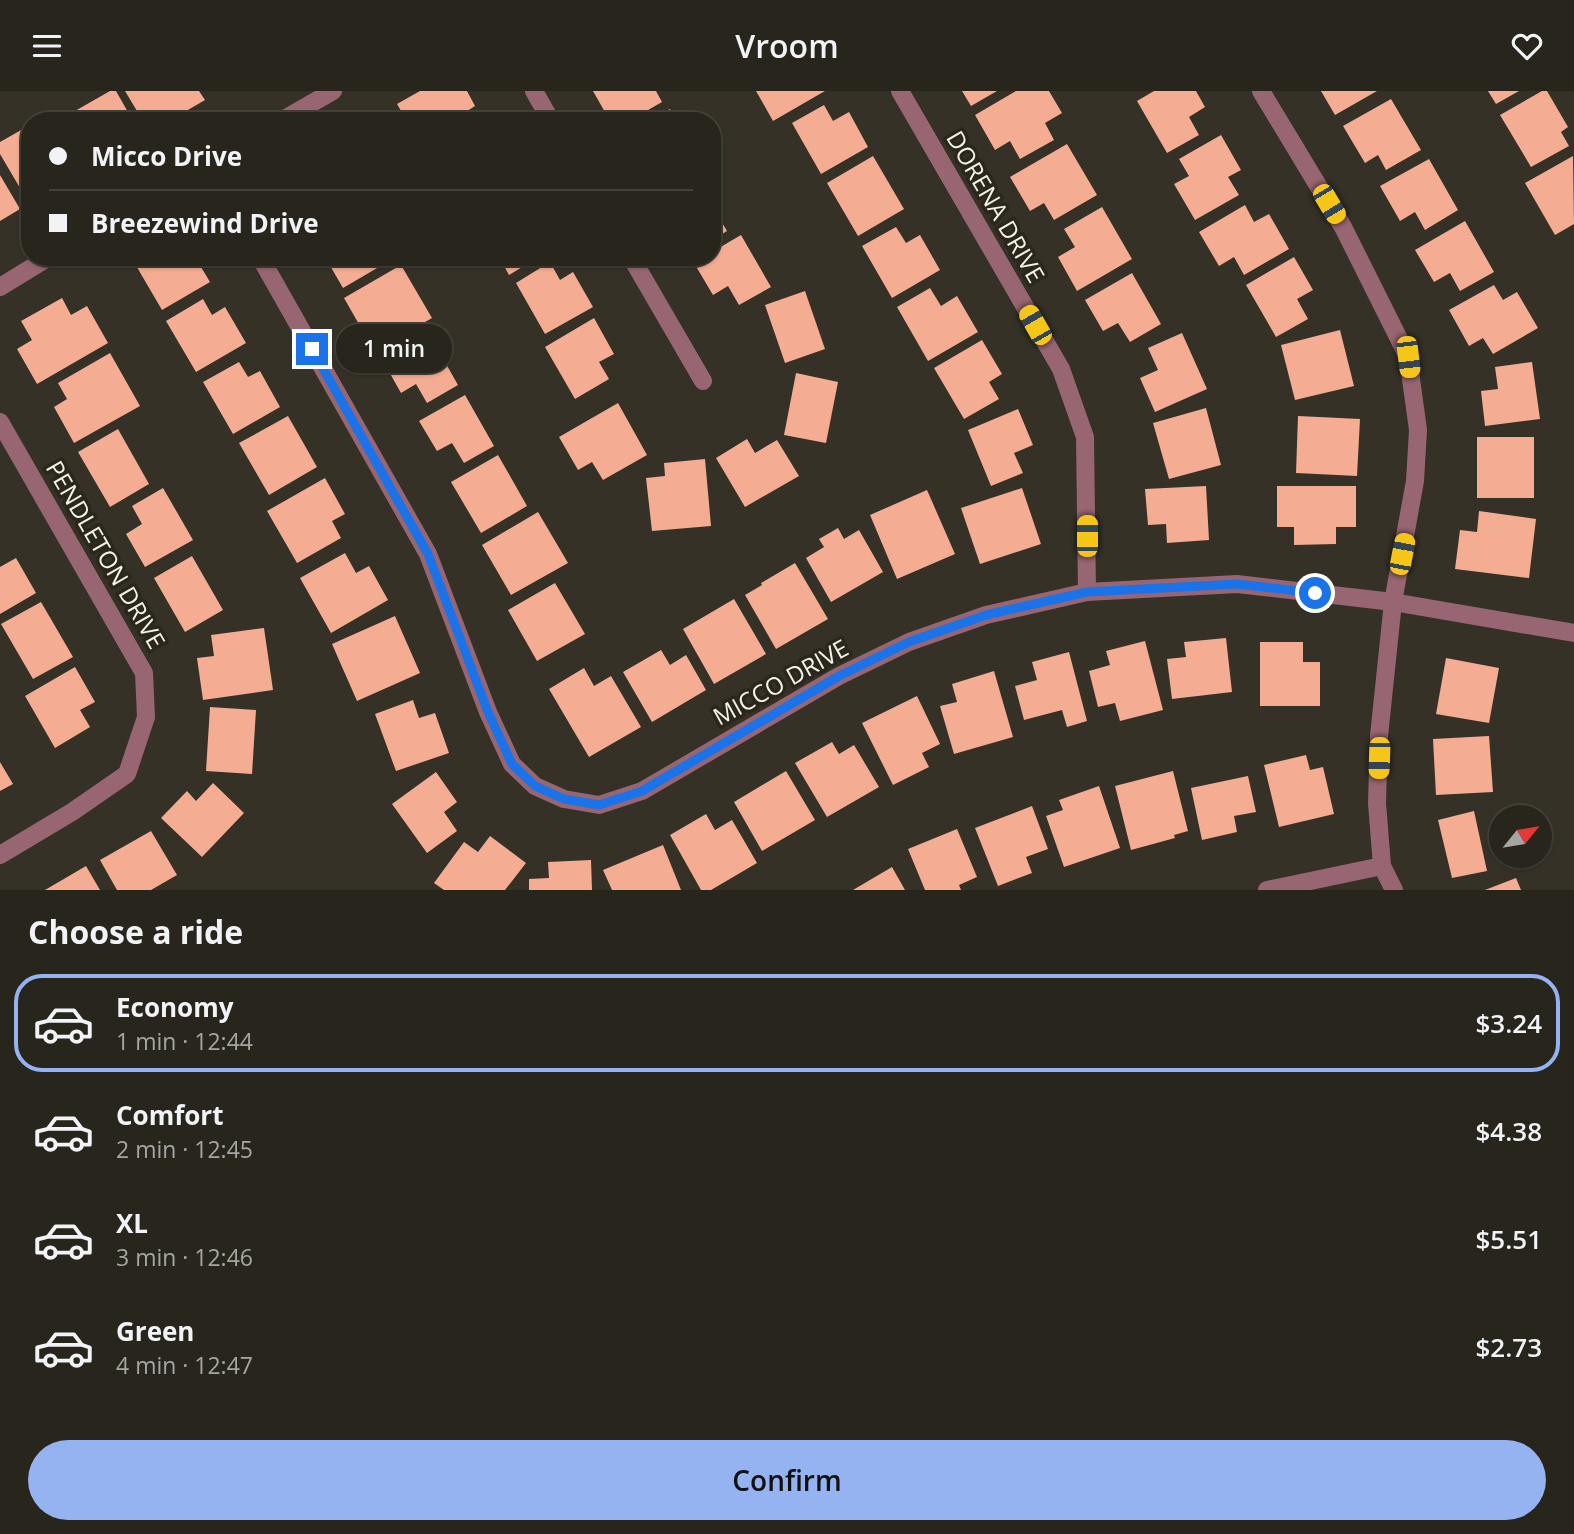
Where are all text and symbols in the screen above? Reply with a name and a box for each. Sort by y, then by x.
text: Vroom [735,24,839,67]
icon: menu [28,27,66,65]
icon: heart [1508,27,1546,65]
street label: DORENA DRIVE [939,124,1053,288]
text: Micco Drive [91,138,242,174]
car [1310,181,1349,227]
text: Breezewind Drive [91,205,319,241]
car [1016,302,1055,348]
callout: 1 min [336,324,452,373]
text: 1 min [363,332,425,364]
route end [296,333,328,365]
car [1396,335,1421,379]
street label: PENDLETON DRIVE [39,454,174,654]
car [1077,515,1098,557]
car [1388,531,1417,577]
route start [1299,577,1331,609]
street label: MICCO DRIVE [707,631,854,732]
car [1368,737,1391,779]
north arrow [1489,805,1552,868]
map controls [1489,805,1552,868]
text: Choose a ride [28,910,243,953]
text: Economy [116,989,234,1025]
icon: car [32,992,95,1055]
text: $3.24 [1475,1005,1542,1041]
text: 1 min · 12:44 [116,1025,253,1057]
text: Comfort [116,1097,223,1133]
icon: car [32,1100,95,1163]
text: $4.38 [1475,1113,1542,1149]
text: 2 min · 12:45 [116,1133,253,1165]
text: XL [116,1205,148,1241]
icon: car [32,1208,95,1271]
text: $5.51 [1475,1221,1542,1257]
text: 3 min · 12:46 [116,1241,253,1273]
text: Green [116,1313,194,1349]
icon: car [32,1316,95,1379]
text: $2.73 [1475,1329,1542,1365]
text: 4 min · 12:47 [116,1349,253,1381]
button: Confirm [28,1440,1546,1520]

